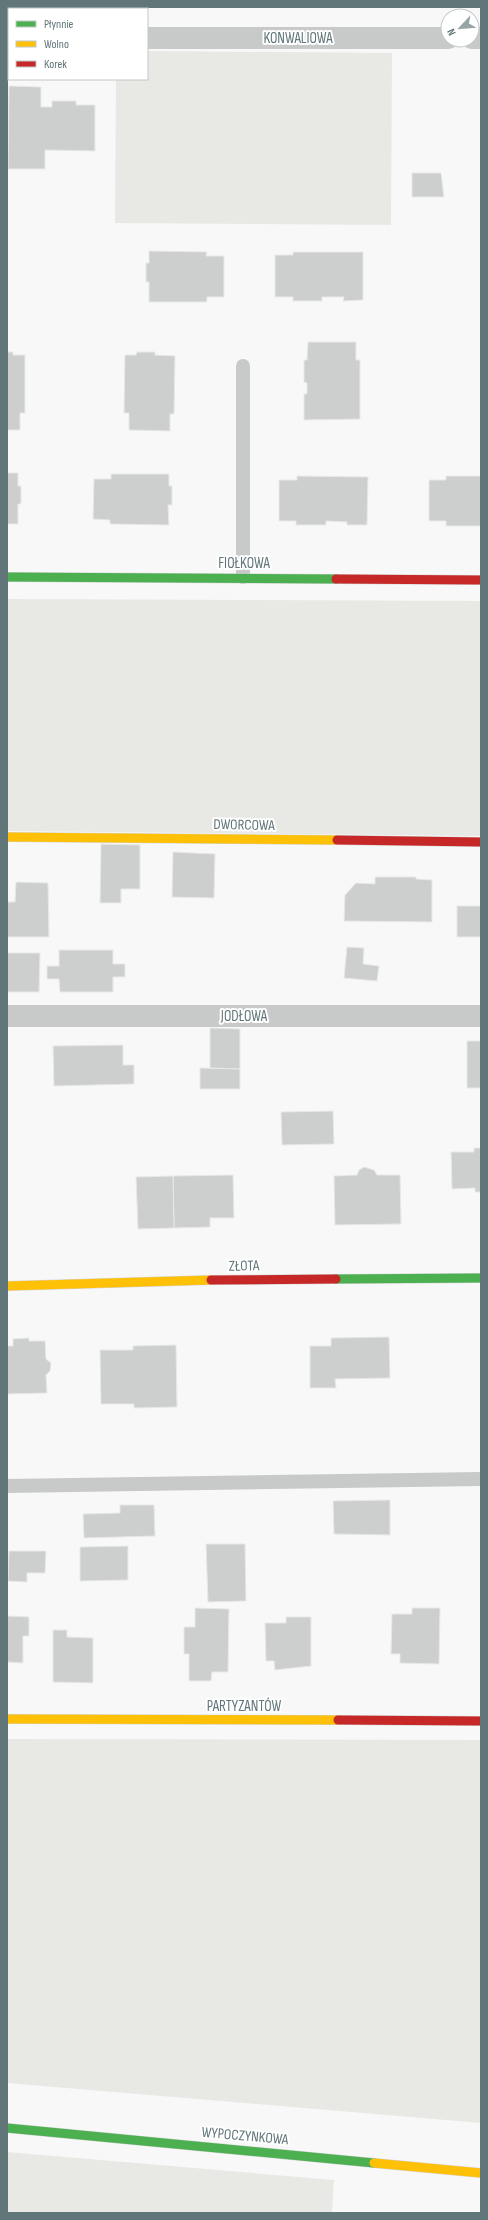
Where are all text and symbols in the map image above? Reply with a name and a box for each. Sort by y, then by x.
legend [8,8,148,80]
north arrow [440,8,480,48]
text: Płynnie [44,17,74,32]
text: N [444,27,459,38]
street label: KONWALIOWA [263,29,333,48]
text: Wolno [44,37,69,52]
text: Korek [44,57,67,72]
street label: FIOŁKOWA [218,554,270,573]
street label: DWORCOWA [213,815,275,835]
street label: JODŁOWA [220,1007,268,1026]
street label: ZŁOTA [229,1256,260,1276]
street label: PARTYZANTÓW [207,1697,282,1716]
street label: WYPOCZYNKOWA [201,2123,290,2149]

